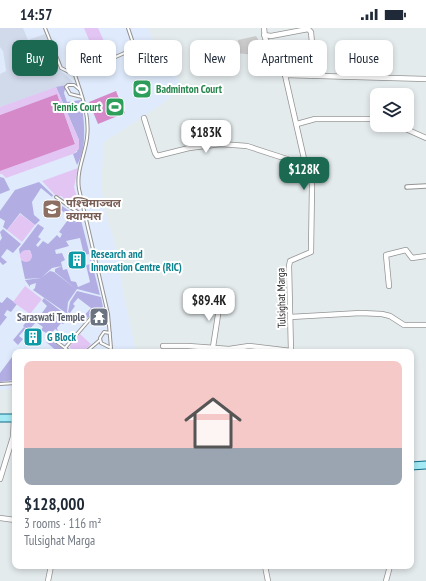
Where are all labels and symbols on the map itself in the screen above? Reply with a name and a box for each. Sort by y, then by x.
sports icon: Badminton Court [131,78,153,100]
place label: Badminton Court [156,82,223,96]
sports icon: Tennis Court [104,96,126,118]
place label: Tennis Court [53,100,102,114]
pin: $183K [178,120,234,154]
pin: $128K [276,157,332,191]
place label: पश्‍चिमाञ्‍चल क्याम्पस [66,196,122,223]
school or university icon: पश्‍चिमाञ्‍चल क्याम्पस [41,198,63,220]
place label: Research and Innovation Centre (RIC) [91,247,182,274]
building icon: Research and Innovation Centre (RIC) [66,249,88,271]
street label: Tulsighat Marga [273,268,289,328]
pin: $89.4K [176,288,242,322]
temple icon: Saraswati Temple [88,306,110,328]
place label: Saraswati Temple [17,310,85,324]
building icon: G Block [22,326,44,348]
place label: G Block [47,330,77,344]

